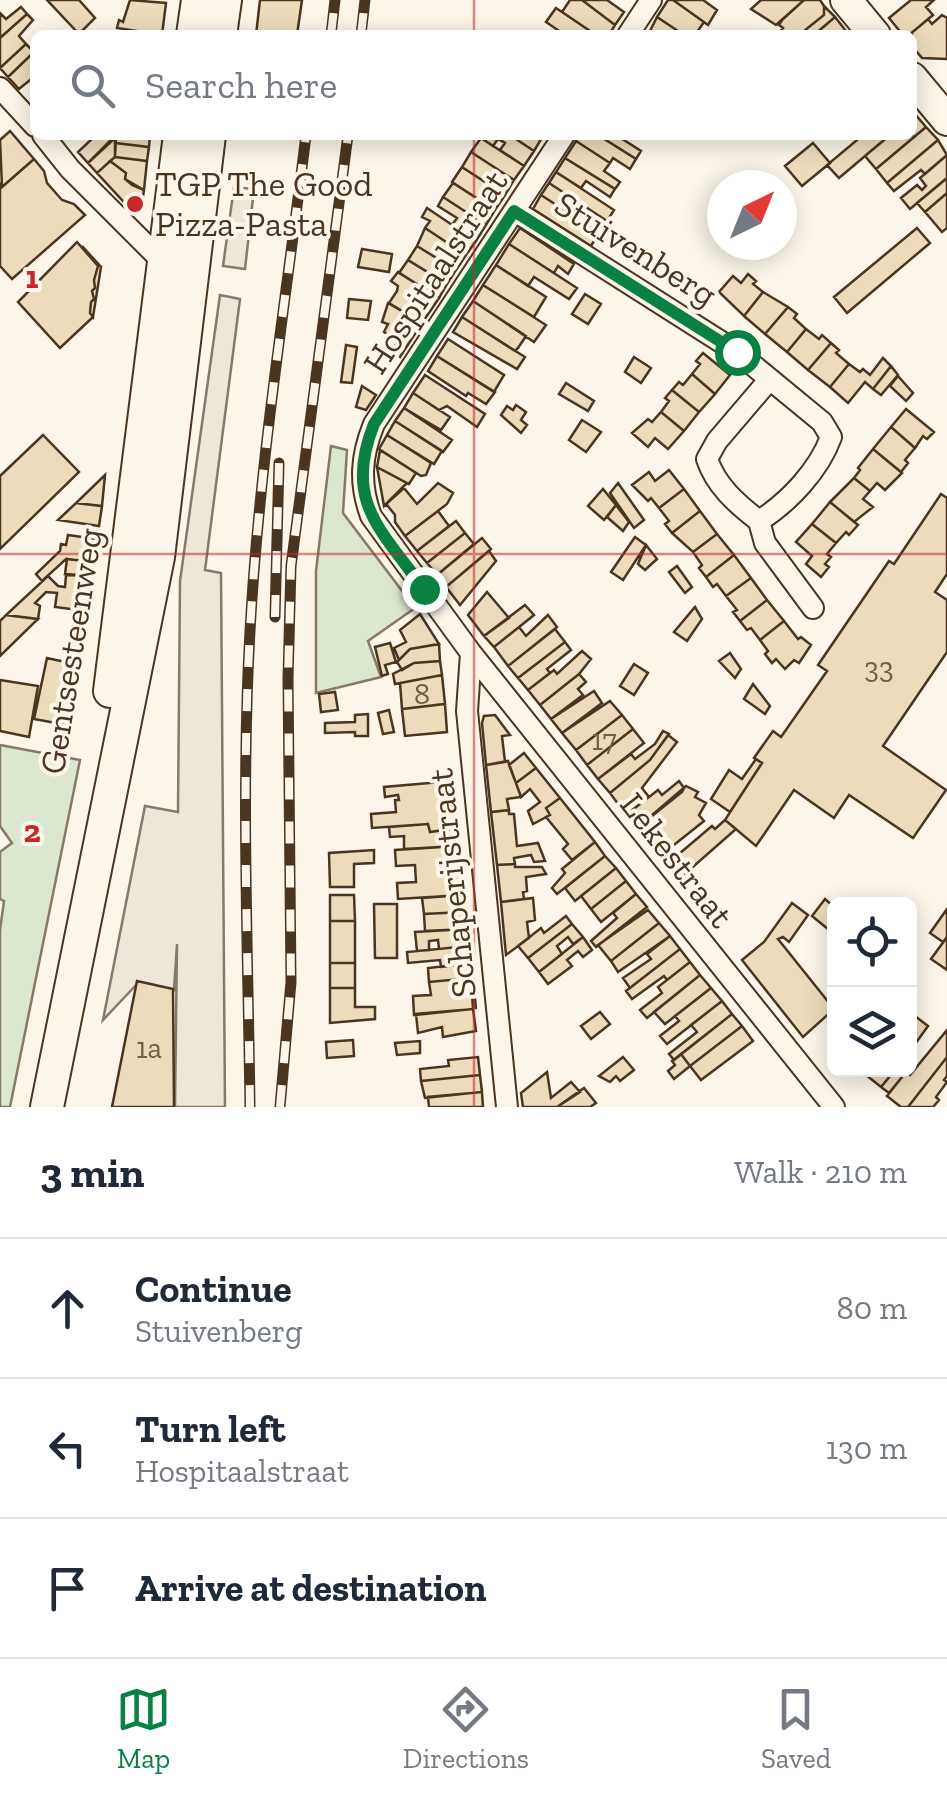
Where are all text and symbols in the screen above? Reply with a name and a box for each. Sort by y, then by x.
search box [30,30,917,140]
icon: search [65,58,120,113]
text: Search here [145,62,337,108]
street label: Hospitaalstraat [354,162,516,382]
place label: TGP The Good Pizza-Pasta [155,163,372,245]
north arrow [707,170,797,260]
street label: Stuivenberg [547,183,725,315]
marker: TGP The Good Pizza-Pasta [124,193,146,215]
text: 1 [26,258,39,296]
route start [715,330,761,376]
street label: Gentsesteenweg [31,525,111,777]
route end [402,567,448,613]
house number: 33 [864,650,894,686]
house number: 8 [414,676,430,712]
house number: 17 [591,722,617,758]
street label: Schaperijstraat [419,766,485,1000]
street label: Lekestraat [611,784,743,936]
text: 2 [23,812,41,850]
map controls [827,897,917,1077]
button: locate [827,897,917,987]
button: layers [827,987,917,1077]
house number: 1a [136,1030,162,1066]
text: 3 min [40,1147,145,1198]
text: Walk · 210 m [734,1153,907,1191]
text: Continue [135,1266,292,1312]
icon: ahead [40,1281,95,1336]
text: 80 m [836,1289,907,1327]
text: Stuivenberg [135,1312,303,1350]
text: Turn left [135,1406,286,1452]
icon: left [40,1421,95,1476]
text: 130 m [826,1429,907,1467]
text: Hospitaalstraat [135,1452,349,1490]
icon: arrive [40,1561,95,1616]
text: Arrive at destination [135,1565,486,1611]
tab: Map [116,1682,171,1775]
tab: Directions [403,1682,529,1775]
tab: Saved [761,1682,831,1775]

